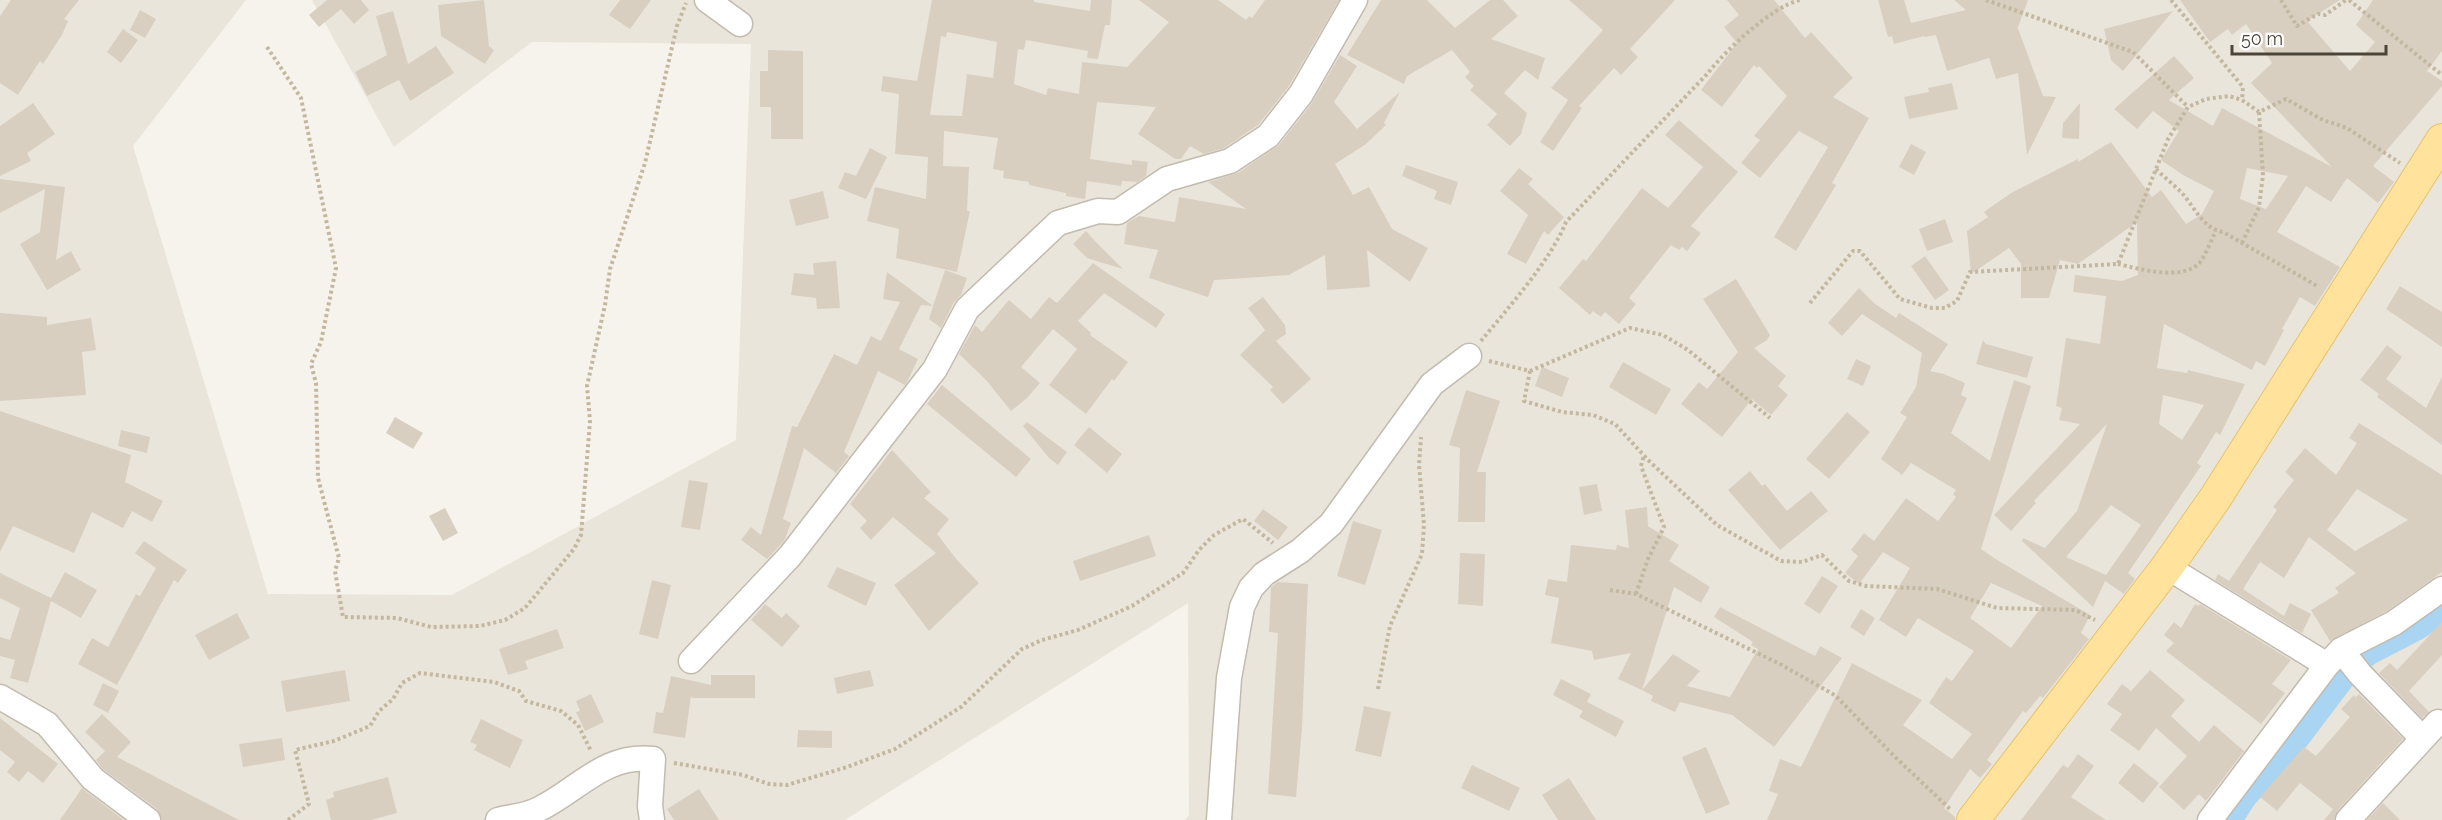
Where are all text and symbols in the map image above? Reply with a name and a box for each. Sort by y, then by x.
scale bar [2232,18,2386,56]
text: 50 m [2241,28,2283,49]

